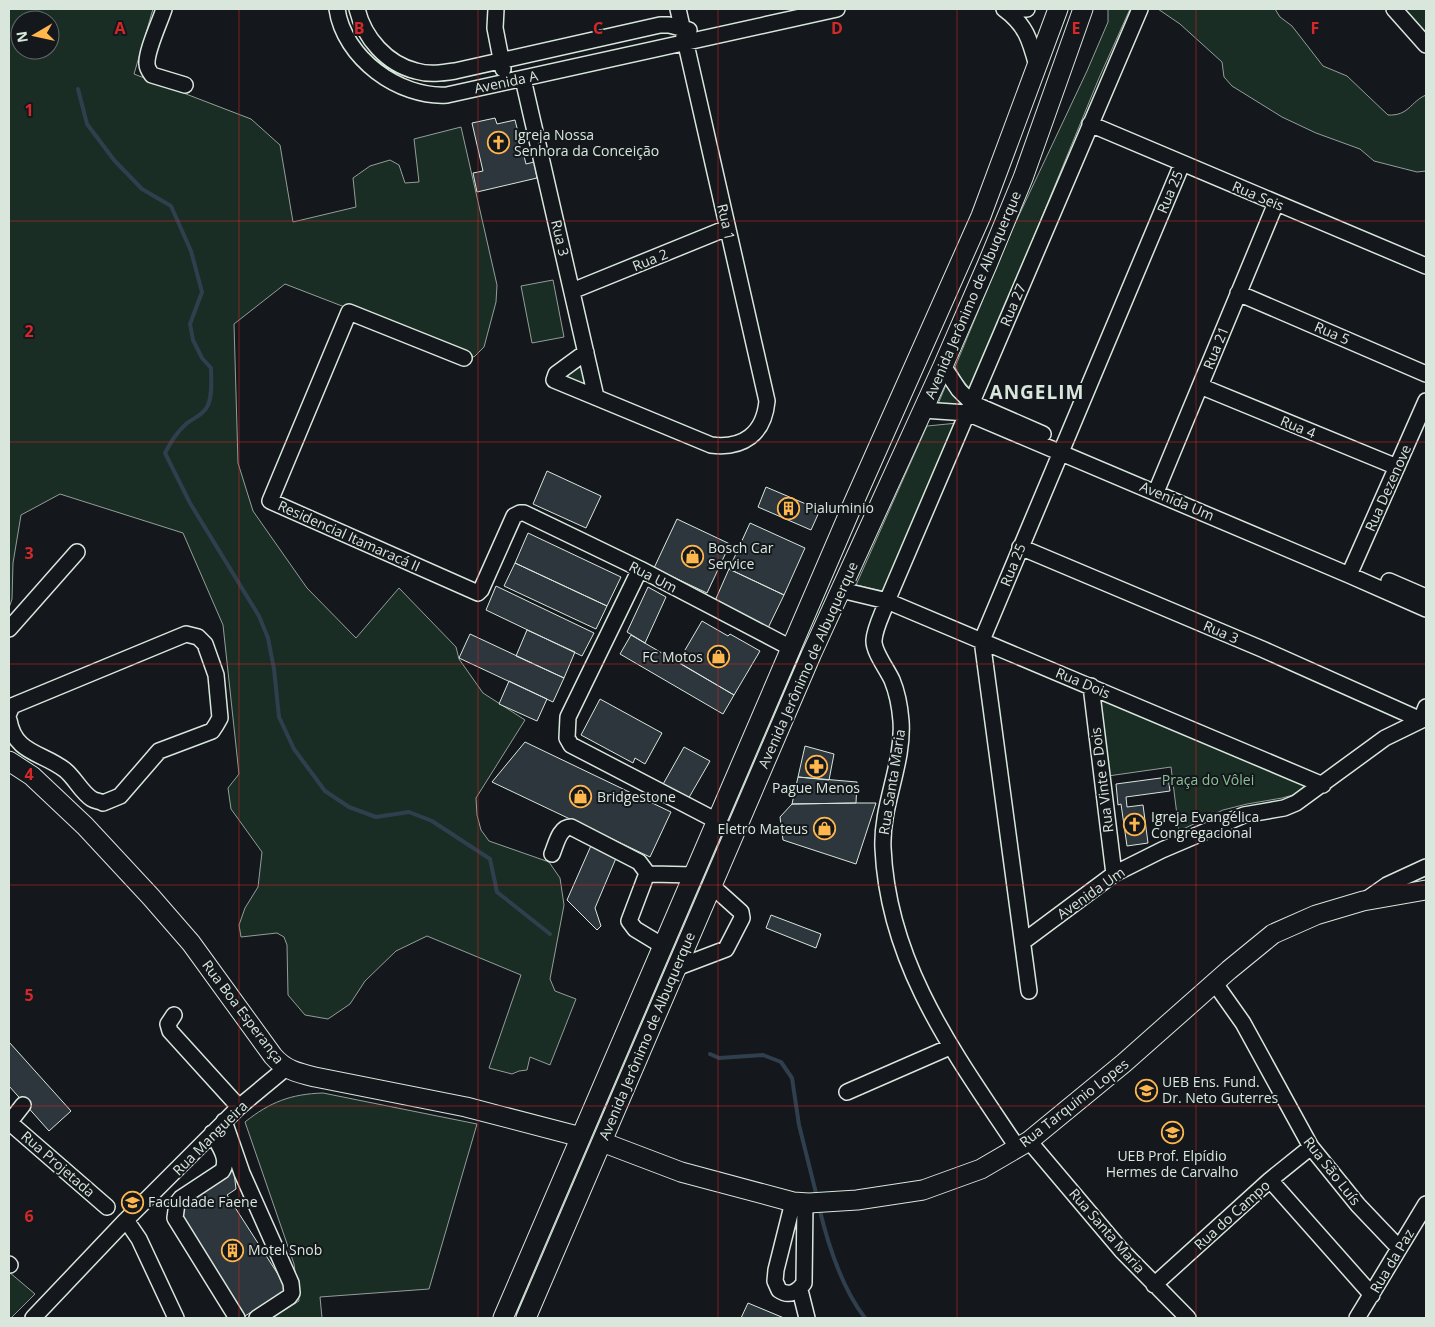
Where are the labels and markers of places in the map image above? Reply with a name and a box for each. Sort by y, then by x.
place label: Igreja Nossa Senhora da Conceição [514,125,659,160]
church icon: Igreja Nossa Senhora da Conceição [486,131,510,155]
building icon: Pialuminio [777,496,801,520]
place label: Pialuminio [805,498,874,517]
place label: Bosch Car Service [708,538,774,573]
shop icon: Bosch Car Service [680,544,704,568]
shop icon: FC Motos [707,645,731,669]
place label: FC Motos [642,647,703,666]
pharmacy icon: Pague Menos [804,754,828,778]
place label: Pague Menos [772,778,860,797]
shop icon: Bridgestone [569,785,593,809]
place label: Bridgestone [597,787,676,806]
place label: Igreja Evangélica Congregacional [1151,807,1259,842]
church icon: Igreja Evangélica Congregacional [1123,813,1147,837]
shop icon: Eletro Mateus [812,817,836,841]
place label: Eletro Mateus [718,819,808,838]
place label: UEB Ens. Fund. Dr. Neto Guterres [1162,1072,1279,1107]
school or university icon: UEB Ens. Fund. Dr. Neto Guterres [1134,1078,1158,1102]
school or university icon: UEB Prof. Elpídio Hermes de Carvalho [1160,1121,1184,1145]
place label: UEB Prof. Elpídio Hermes de Carvalho [1106,1146,1238,1181]
school or university icon: Faculdade Faene [120,1190,144,1214]
place label: Faculdade Faene [148,1192,258,1211]
building icon: Motel Snob [220,1238,244,1262]
place label: Motel Snob [248,1240,322,1259]

